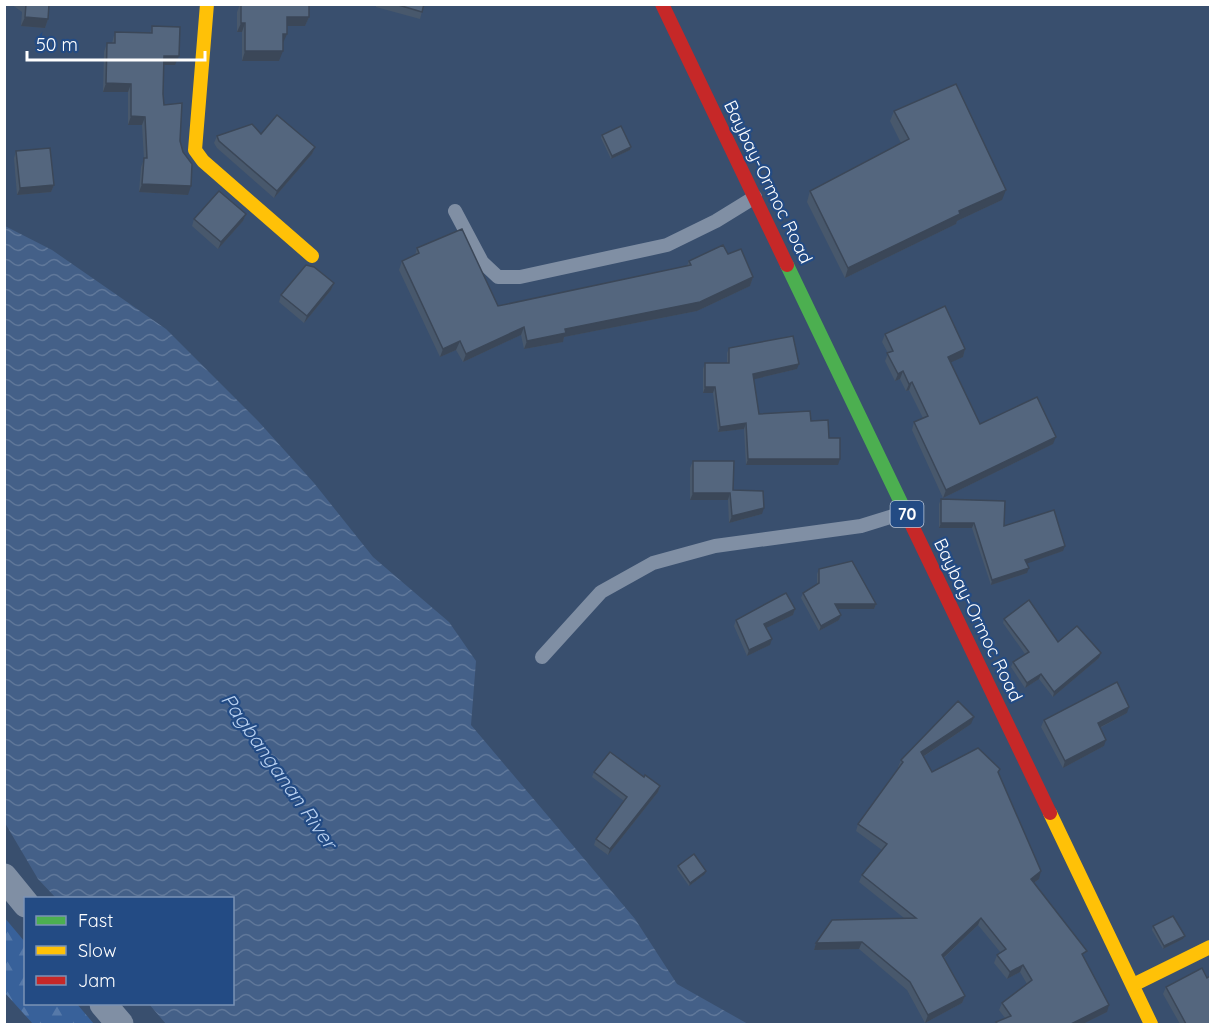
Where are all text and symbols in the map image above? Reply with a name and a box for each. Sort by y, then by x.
scale bar [27,24,206,62]
text: 50 m [36,33,78,56]
street label: Baybay-Ormoc Road [719,96,818,267]
road number: 70 [890,501,924,527]
street label: Baybay-Ormoc Road [929,534,1028,705]
water label: Pagbanganan River [216,688,344,855]
legend [24,897,234,1005]
text: Fast [78,909,113,932]
text: Slow [78,939,116,962]
text: Jam [78,969,116,992]

